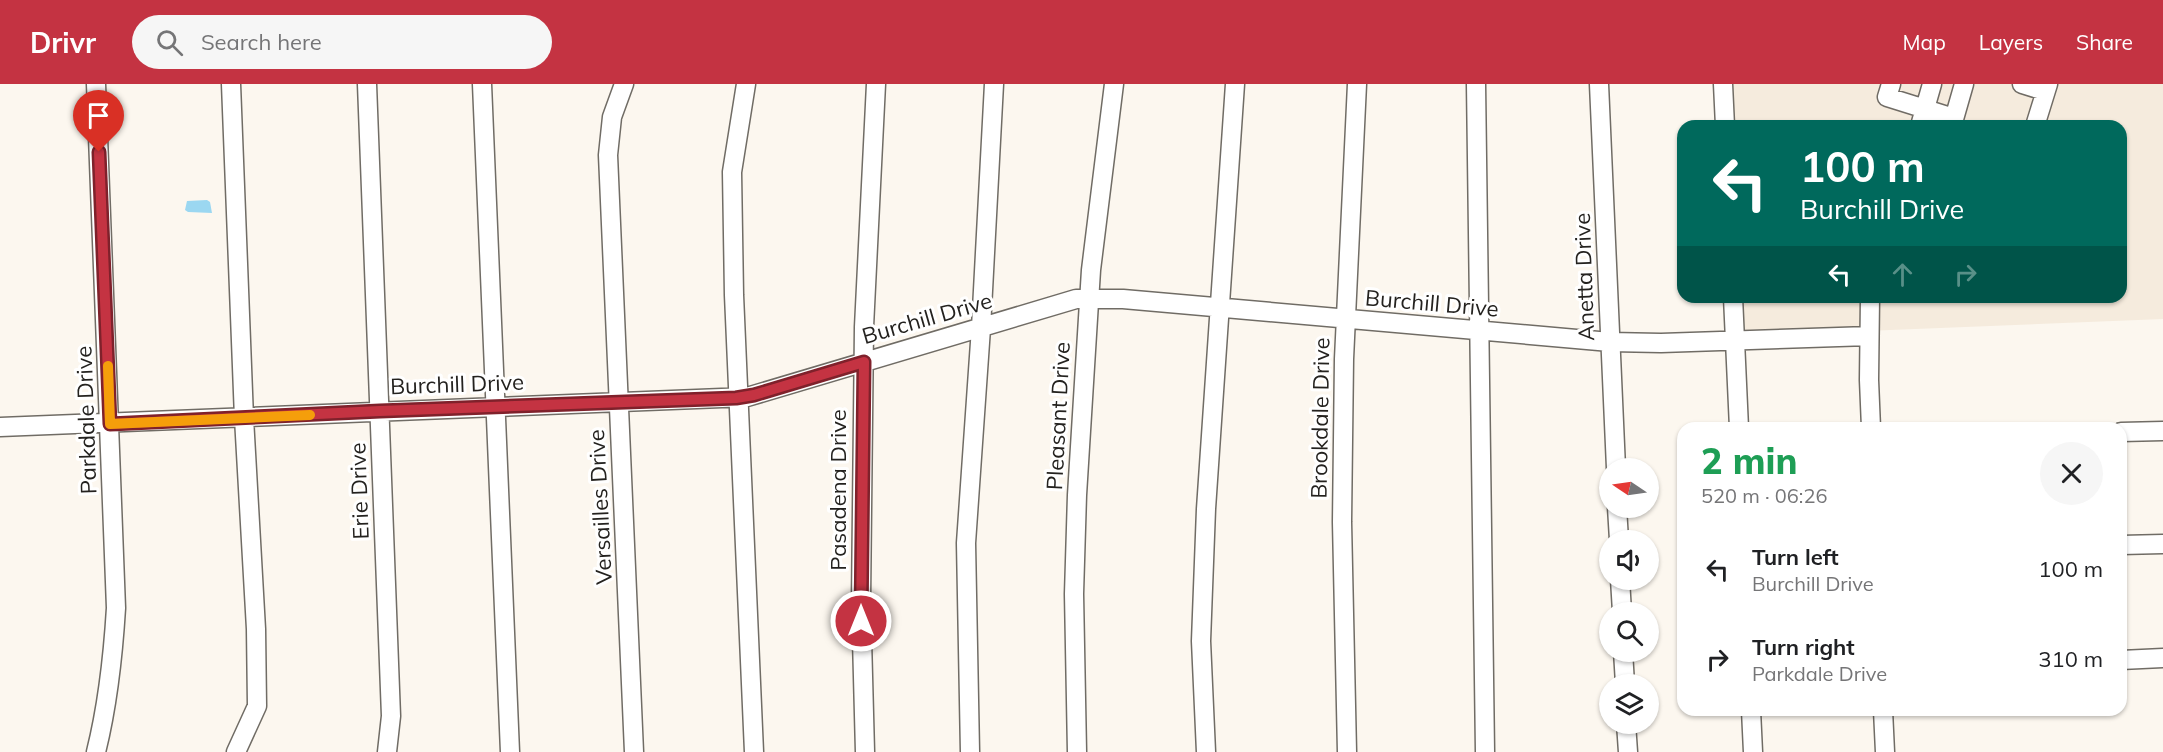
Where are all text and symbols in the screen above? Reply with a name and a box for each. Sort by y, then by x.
search box [132,15,552,69]
text: Drivr [30,25,96,60]
icon: search [153,26,186,59]
text: Search here [201,28,322,56]
text: Map [1903,29,1946,55]
text: Layers [1979,29,2043,55]
text: Share [2076,29,2133,55]
pin [73,90,124,152]
icon: arrive [82,99,115,132]
text: 100 m [1800,140,1925,193]
icon: left [1701,144,1779,222]
text: Burchill Drive [1800,192,1964,226]
street label: Anetta Drive [1568,212,1600,342]
icon: left [1823,258,1856,291]
icon: ahead [1886,258,1919,291]
icon: right [1949,258,1982,291]
street label: Burchill Drive [1364,283,1500,323]
street label: Burchill Drive [859,286,995,350]
street label: Brookdale Drive [1305,337,1335,499]
street label: Pleasant Drive [1040,341,1076,491]
street label: Parkdale Drive [69,345,103,495]
street label: Burchill Drive [390,368,524,400]
street label: Pasadena Drive [824,409,852,571]
street label: Versailles Drive [582,429,618,585]
text: 2 min [1701,438,1797,483]
street label: Erie Drive [343,442,375,540]
button: close [2040,442,2103,505]
north arrow [1599,458,1659,518]
map controls [1599,458,1659,734]
text: 520 m · 06:26 [1701,483,1827,508]
button: sound [1599,530,1659,590]
text: Turn left [1752,543,1839,571]
icon: left [1701,553,1734,586]
text: 100 m [2038,555,2103,583]
text: Burchill Drive [1752,571,1874,596]
position arrow [829,589,893,653]
button: search [1599,602,1659,662]
text: Turn right [1752,633,1855,661]
icon: right [1701,643,1734,676]
text: 310 m [2038,645,2103,673]
text: Parkdale Drive [1752,661,1887,686]
button: layers [1599,674,1659,734]

